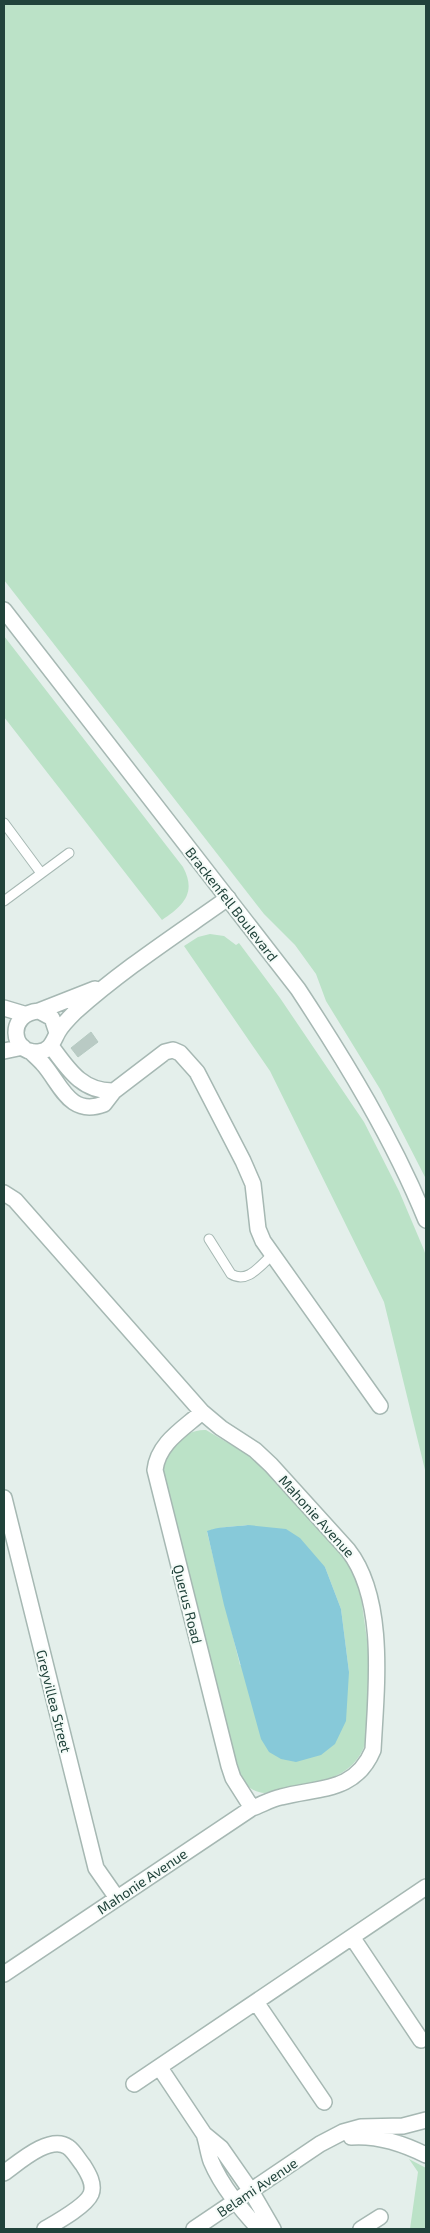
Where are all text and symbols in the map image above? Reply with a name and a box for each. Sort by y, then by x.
street label: Brackenfell Boulevard [182,844,282,964]
street label: Mahonie Avenue [276,1471,358,1561]
street label: Querus Road [170,1563,206,1645]
street label: Greyvillea Street [33,1648,75,1754]
street label: Mahonie Avenue [94,1845,190,1917]
street label: Belami Avenue [213,2154,301,2220]

